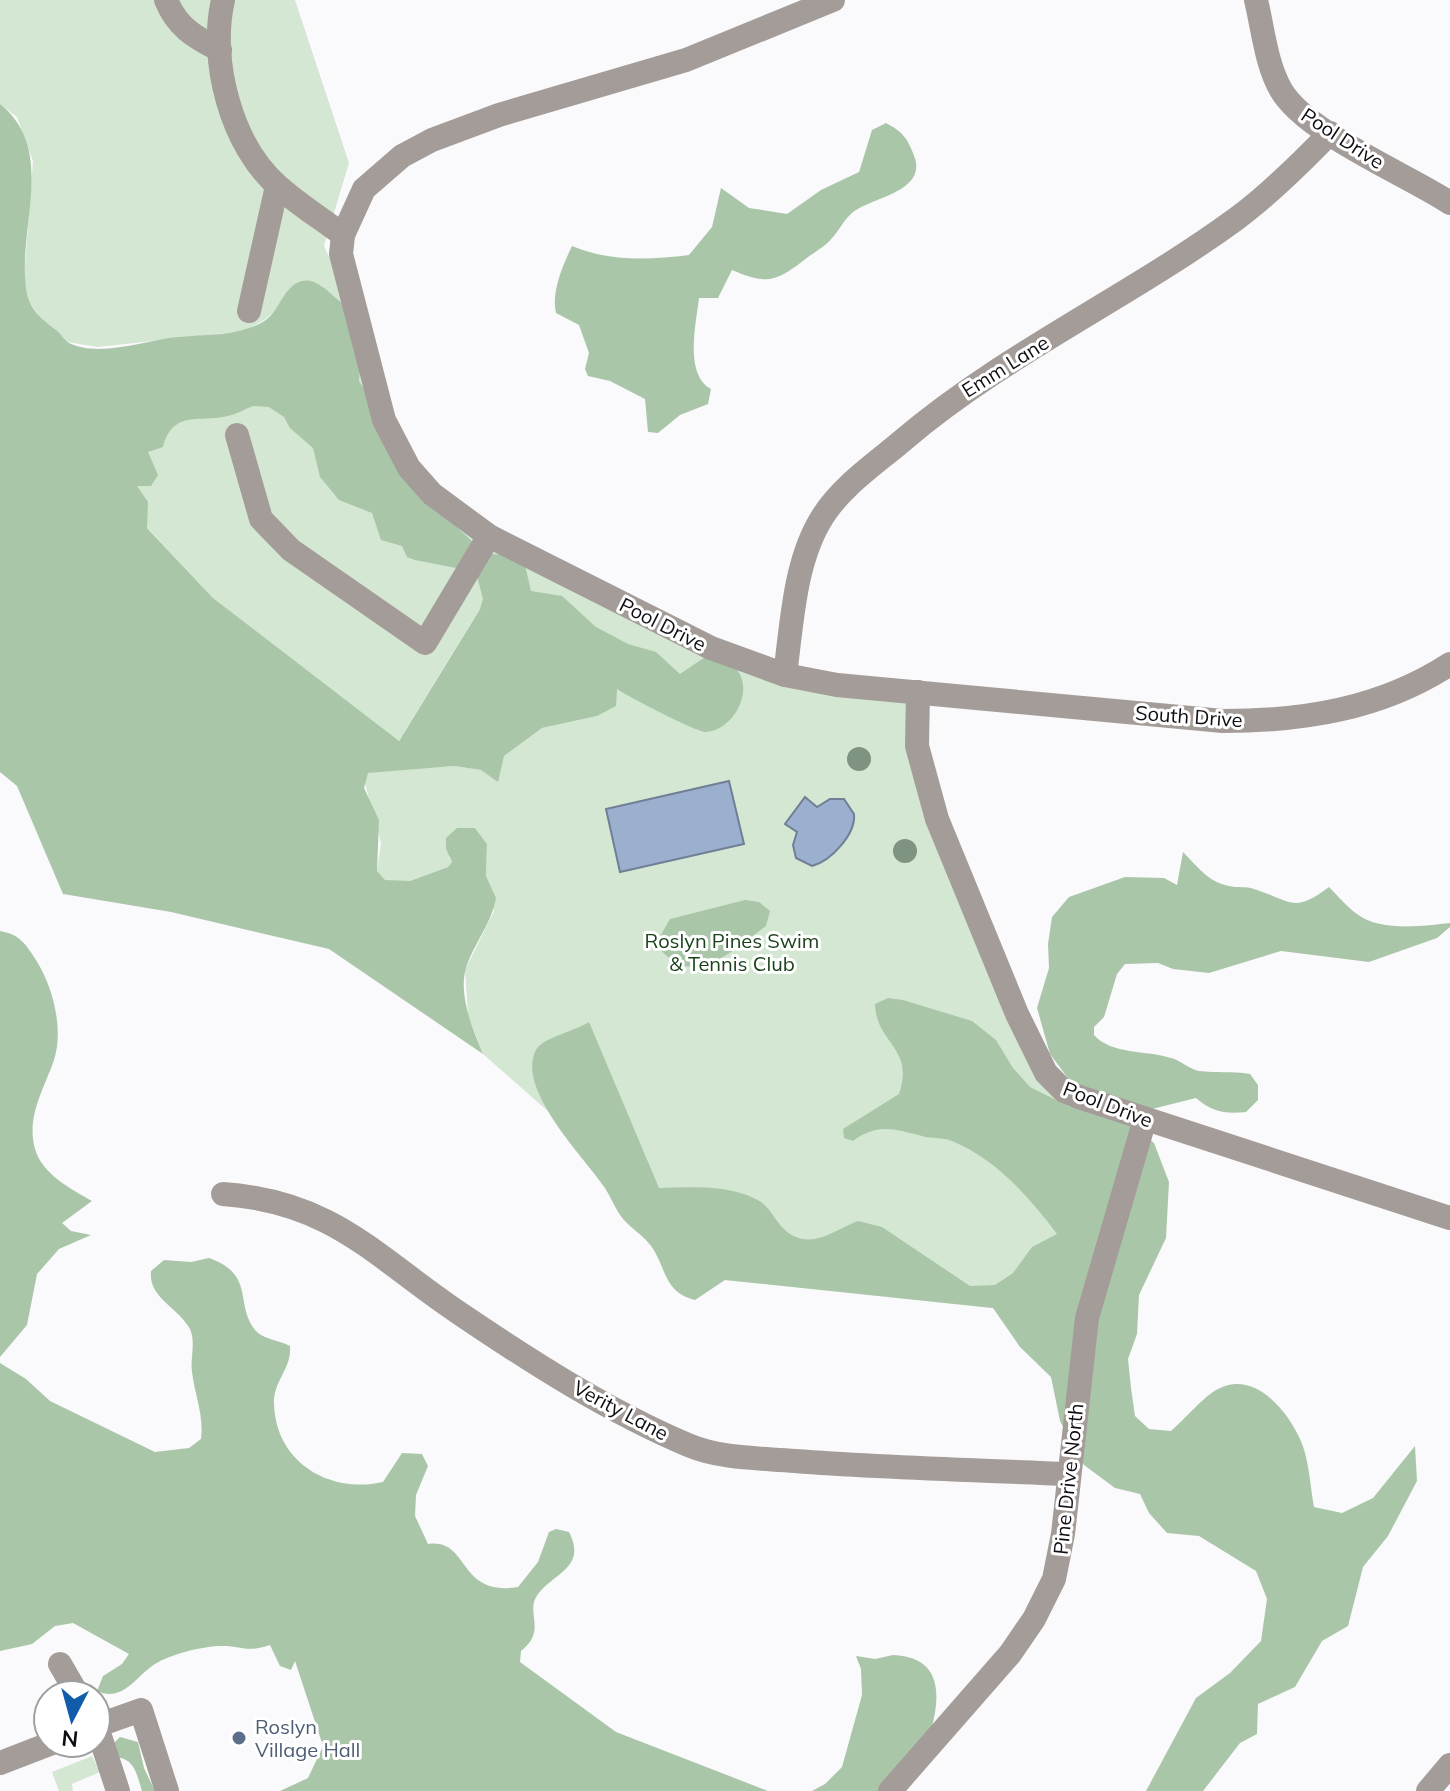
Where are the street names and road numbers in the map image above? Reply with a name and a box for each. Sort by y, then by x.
street label: Pool Drive [1297,102,1389,174]
street label: Emm Lane [957,330,1053,402]
street label: Pool Drive [616,592,710,656]
street label: South Drive [1134,700,1244,732]
street label: Pool Drive [1060,1076,1156,1132]
street label: Verity Lane [569,1375,673,1445]
street label: Pine Drive North [1048,1402,1088,1556]

